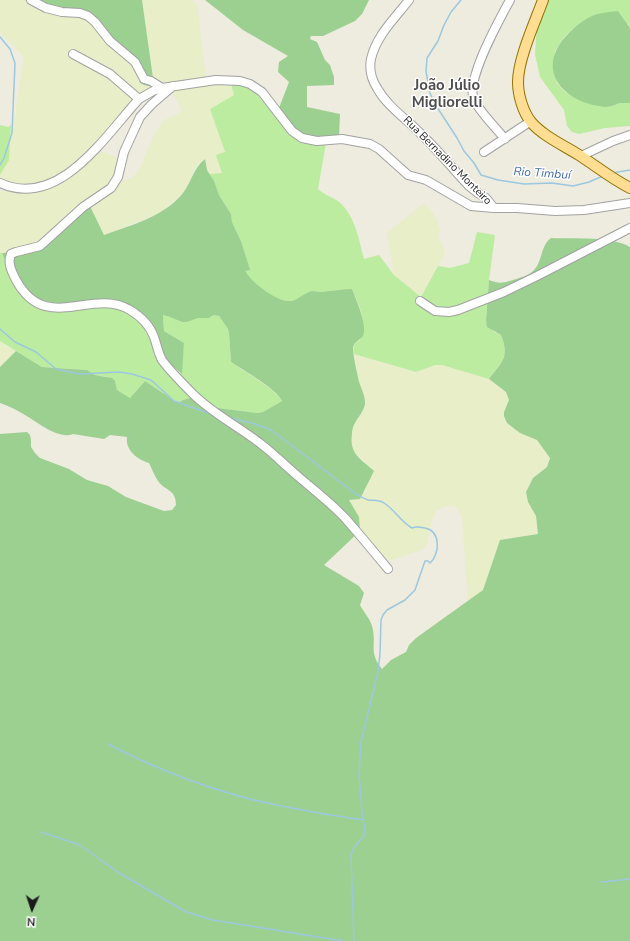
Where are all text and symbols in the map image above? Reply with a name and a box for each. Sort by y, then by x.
district label: João Júlio Migliorelli [412,77,482,112]
street label: Rua Bernadino Monteiro [400,114,494,208]
water label: Rio Timbuí [513,165,571,183]
north arrow [12,889,52,929]
text: N [27,914,36,929]

